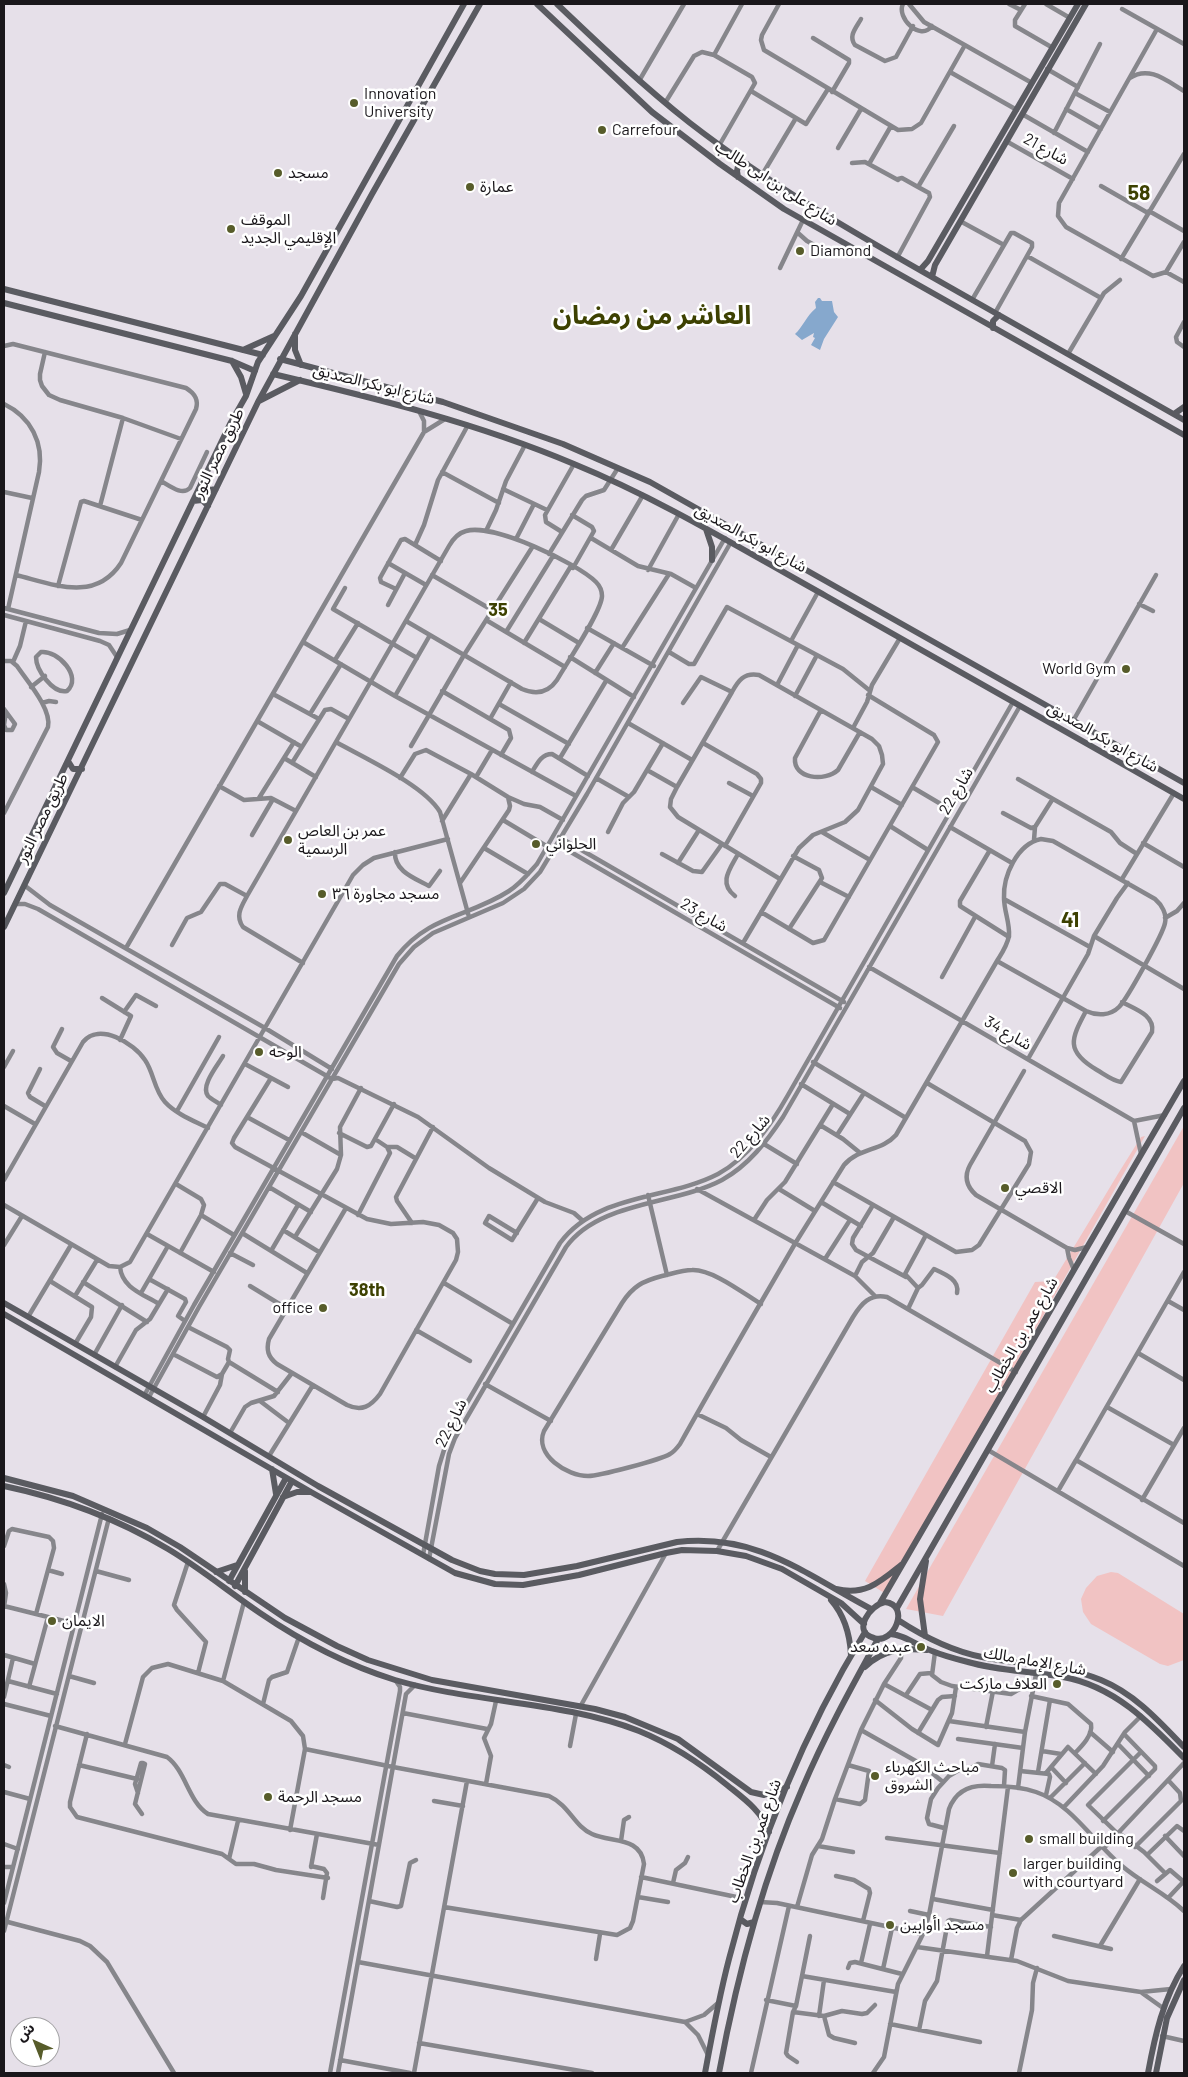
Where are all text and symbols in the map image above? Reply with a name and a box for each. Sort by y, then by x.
place label: Innovation University [364,84,436,122]
marker: Innovation University [348,97,360,109]
place label: Carrefour [612,120,678,140]
marker: Carrefour [596,124,608,136]
street label: شارع 21 [1020,129,1072,169]
street label: شارع على بن ابى طالب [711,136,841,230]
place label: مسجد [288,163,329,183]
marker: مسجد [272,167,284,179]
place label: عمارة [480,177,514,197]
district label: 58 [1128,180,1150,206]
marker: عمارة [464,181,476,193]
place label: الموقف الإقليمي الجديد [241,210,336,248]
marker: الموقف الإقليمي الجديد [225,223,237,235]
place label: Diamond [810,241,871,261]
marker: Diamond [794,245,806,257]
district label: العاشر من رمضان [553,299,751,331]
street label: شارع ابو بكر الصديق [311,360,437,408]
street label: طريق مصر النور [188,405,248,501]
street label: شارع ابو بكر الصديق [692,499,810,577]
district label: 35 [488,599,508,621]
place label: World Gym [1042,659,1116,679]
marker: World Gym [1120,663,1132,675]
street label: شارع ابو بكر الصديق [1044,698,1162,776]
street label: شارع 22 [935,764,977,818]
street label: طريق مصر النور [12,770,72,866]
place label: عمر بن العاص الرسمية [298,821,386,859]
marker: عمر بن العاص الرسمية [282,834,294,846]
place label: الحلواني [546,834,596,854]
marker: الحلواني [530,838,542,850]
place label: مسجد مجاورة ٣٦ [332,884,440,904]
marker: مسجد مجاورة ٣٦ [316,888,328,900]
street label: شارع 23 [677,894,731,936]
district label: 41 [1061,907,1079,933]
street label: شارع 34 [981,1012,1035,1054]
place label: الوحه [269,1042,302,1062]
marker: الوحه [253,1046,265,1058]
street label: شارع 22 [726,1110,774,1162]
place label: الاقصي [1015,1178,1062,1198]
marker: الاقصي [999,1182,1011,1194]
street label: شارع عمر بن الخطاب [980,1274,1062,1396]
district label: 38th [349,1279,385,1301]
place label: office [273,1298,313,1318]
marker: office [317,1302,329,1314]
street label: شارع 22 [431,1396,471,1450]
place label: الايمان [62,1611,105,1631]
marker: الايمان [46,1615,58,1627]
place label: عبده سعد [850,1637,911,1657]
marker: عبده سعد [915,1641,927,1653]
street label: شارع الإمام مالك [982,1643,1088,1679]
place label: العلاف ماركت [960,1674,1047,1694]
marker: العلاف ماركت [1051,1678,1063,1690]
place label: مباحث الكهرباء الشروق [885,1757,979,1795]
marker: مباحث الكهرباء الشروق [869,1770,881,1782]
street label: شارع عمر بن الخطاب [723,1776,785,1906]
place label: مسجد الرحمة [278,1787,362,1807]
marker: مسجد الرحمة [262,1791,274,1803]
place label: small building [1039,1829,1134,1849]
marker: small building [1023,1833,1035,1845]
place label: larger building with courtyard [1023,1854,1124,1892]
marker: larger building with courtyard [1007,1867,1019,1879]
place label: مسجد اأوابين [900,1915,984,1935]
marker: مسجد اأوابين [884,1919,896,1931]
north arrow [10,2017,60,2067]
text: ش [12,2019,38,2044]

